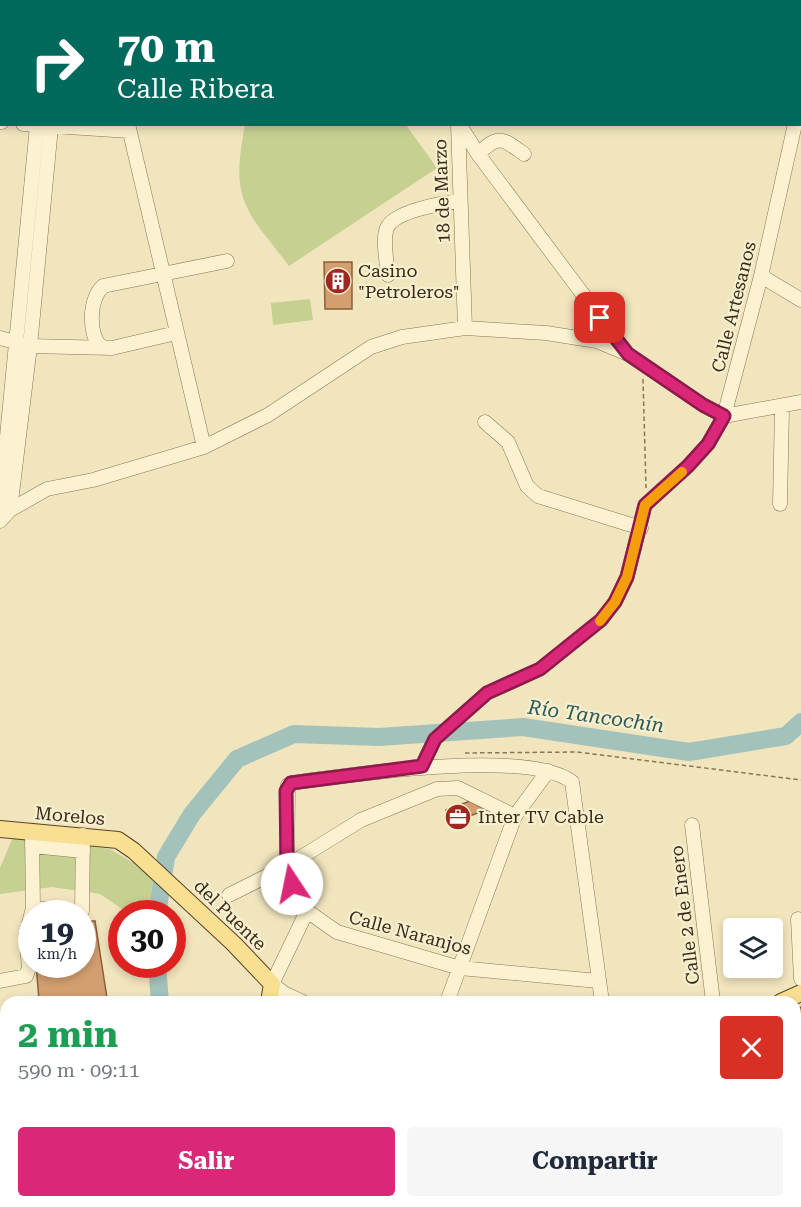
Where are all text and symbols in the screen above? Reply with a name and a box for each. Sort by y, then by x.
text: 70 m [117,23,215,72]
icon: right [18,24,96,102]
text: Calle Ribera [117,73,274,105]
street label: 18 de Marzo [429,139,454,244]
street label: Calle Artesanos [707,239,760,375]
place label: Casino "Petroleros" [358,260,460,302]
building icon: Casino "Petroleros" [323,266,353,296]
pin [574,292,625,343]
icon: arrive [583,301,616,334]
water label: Río Tancochín [525,694,666,737]
street label: Morelos [34,802,106,829]
office icon: Inter TV Cable [443,802,473,832]
place label: Inter TV Cable [478,806,604,827]
street label: Calle 2 de Enero [666,844,703,986]
position arrow [260,852,324,916]
street label: del Puente [190,875,271,954]
speed limit sign: 30 [108,900,186,978]
street label: Calle Naranjos [347,906,474,959]
text: 19 [40,914,74,949]
map controls [723,918,783,978]
button: layers [723,918,783,978]
text: km/h [37,945,77,963]
text: 2 min [18,1014,118,1056]
button: close [720,1016,783,1079]
text: 590 m · 09:11 [18,1058,140,1082]
button: Salir [18,1127,395,1196]
button: Compartir [407,1127,783,1196]

